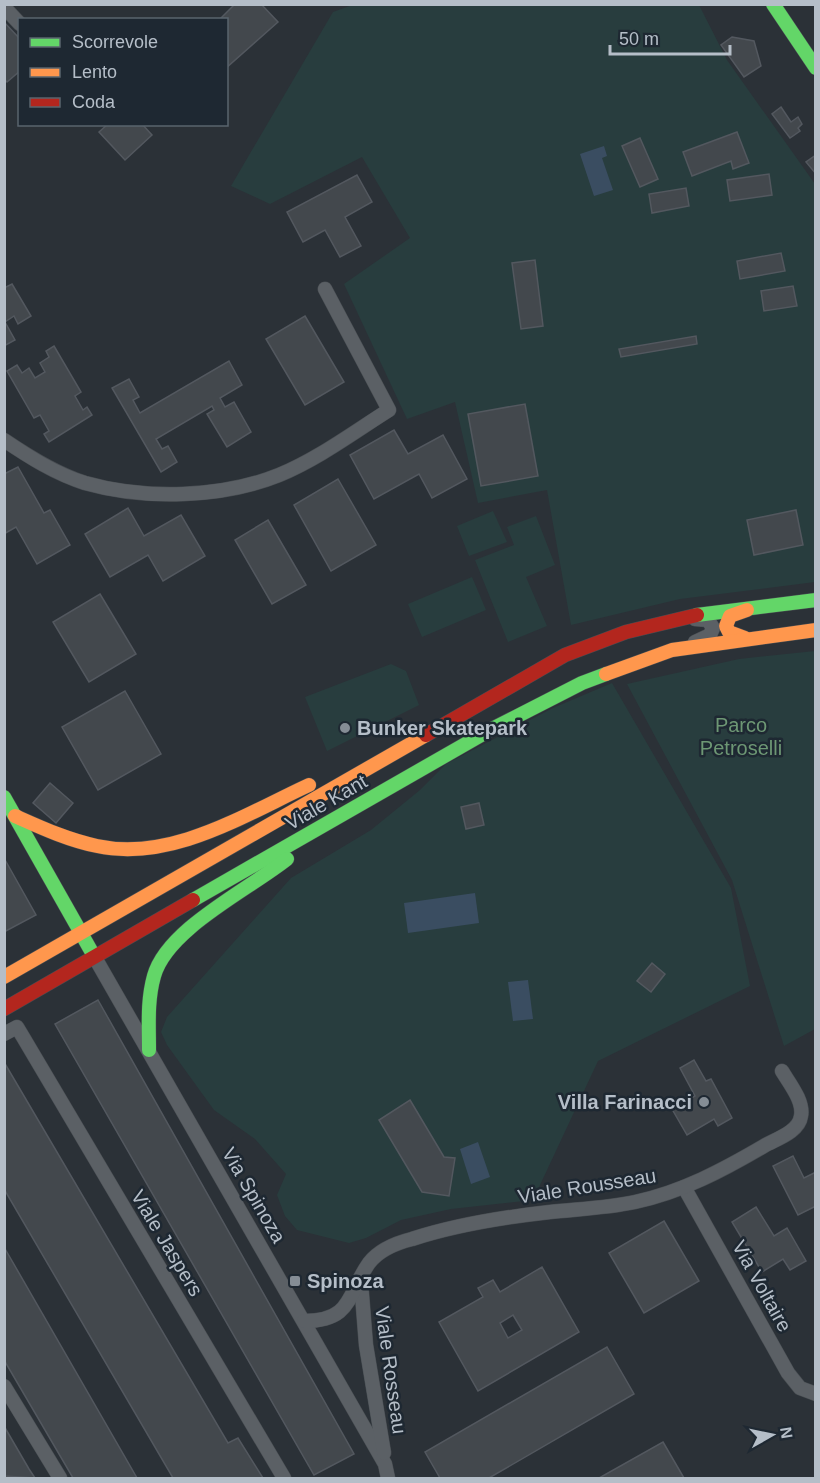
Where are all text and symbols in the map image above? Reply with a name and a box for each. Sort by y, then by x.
legend [18,18,228,126]
scale bar [610,18,730,56]
text: 50 m [619,29,659,49]
text: Scorrevole [72,32,158,52]
text: Lento [72,62,117,82]
text: Coda [72,92,116,112]
park label: Parco Petroselli [700,714,782,759]
place label: Bunker Skatepark [357,717,528,739]
marker: Bunker Skatepark [338,721,352,735]
street label: Viale Kant [281,770,371,834]
place label: Villa Farinacci [558,1091,692,1113]
marker: Villa Farinacci [697,1095,711,1109]
street label: Via Spinoza [218,1143,291,1247]
street label: Viale Rousseau [516,1164,658,1208]
street label: Viale Jaspers [127,1186,207,1300]
street label: Via Voltaire [728,1237,796,1335]
place label: Spinoza [307,1270,385,1292]
marker: Spinoza [288,1274,302,1288]
street label: Viale Rosseau [371,1305,411,1435]
north arrow [742,1405,802,1465]
text: N [777,1426,796,1440]

